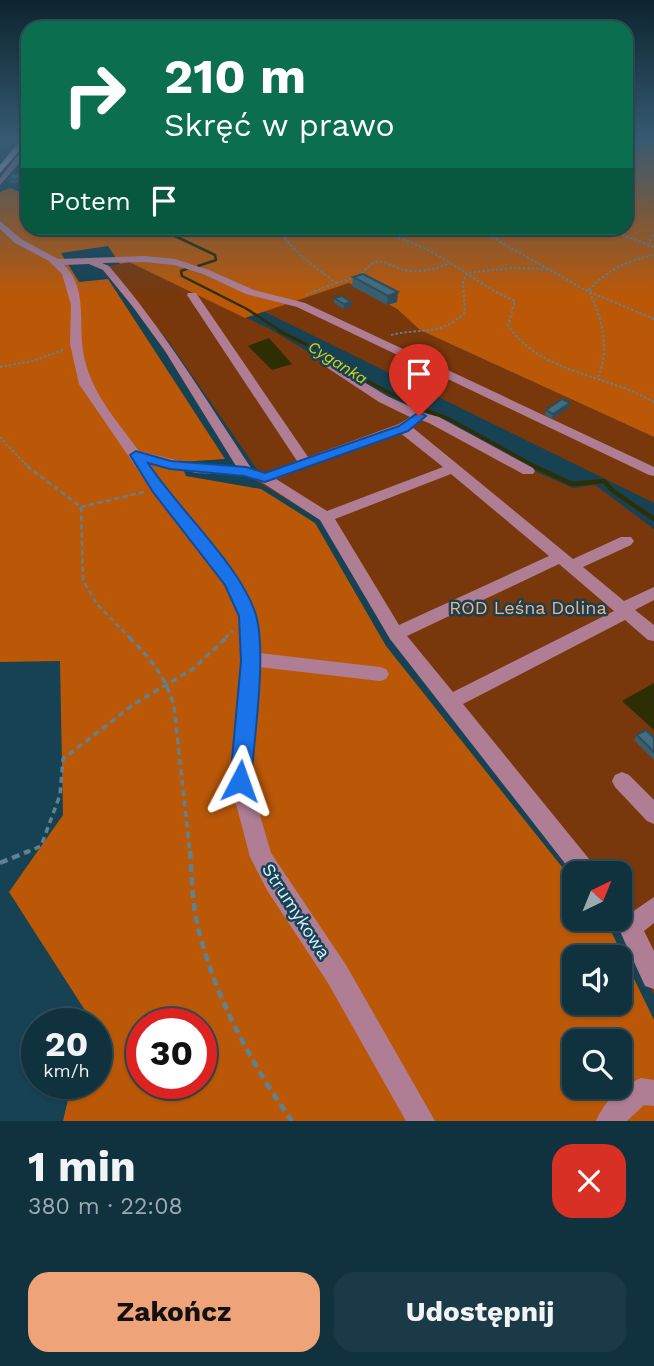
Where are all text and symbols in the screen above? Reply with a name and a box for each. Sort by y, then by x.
text: 210 m [164,47,306,105]
icon: right [49,49,140,140]
text: Skręć w prawo [164,106,395,144]
icon: arrive [145,182,183,220]
text: Potem [49,186,131,216]
water label: Cyganka [305,337,371,388]
pin [389,344,449,416]
icon: arrive [400,355,438,393]
park label: ROD Leśna Dolina [449,597,607,618]
position arrow [203,744,277,818]
street label: Strumykowa [258,859,335,962]
north arrow [562,861,632,931]
map controls [562,861,632,1099]
button: sound [562,945,632,1015]
speed limit sign: 30 [126,1008,217,1099]
text: 20 [45,1023,88,1065]
button: search [562,1029,632,1099]
text: km/h [43,1060,90,1081]
text: 1 min [28,1142,136,1191]
button: close [552,1144,626,1218]
text: 380 m · 22:08 [28,1193,183,1220]
button: Zakończ [28,1272,320,1352]
button: Udostępnij [334,1272,626,1352]

